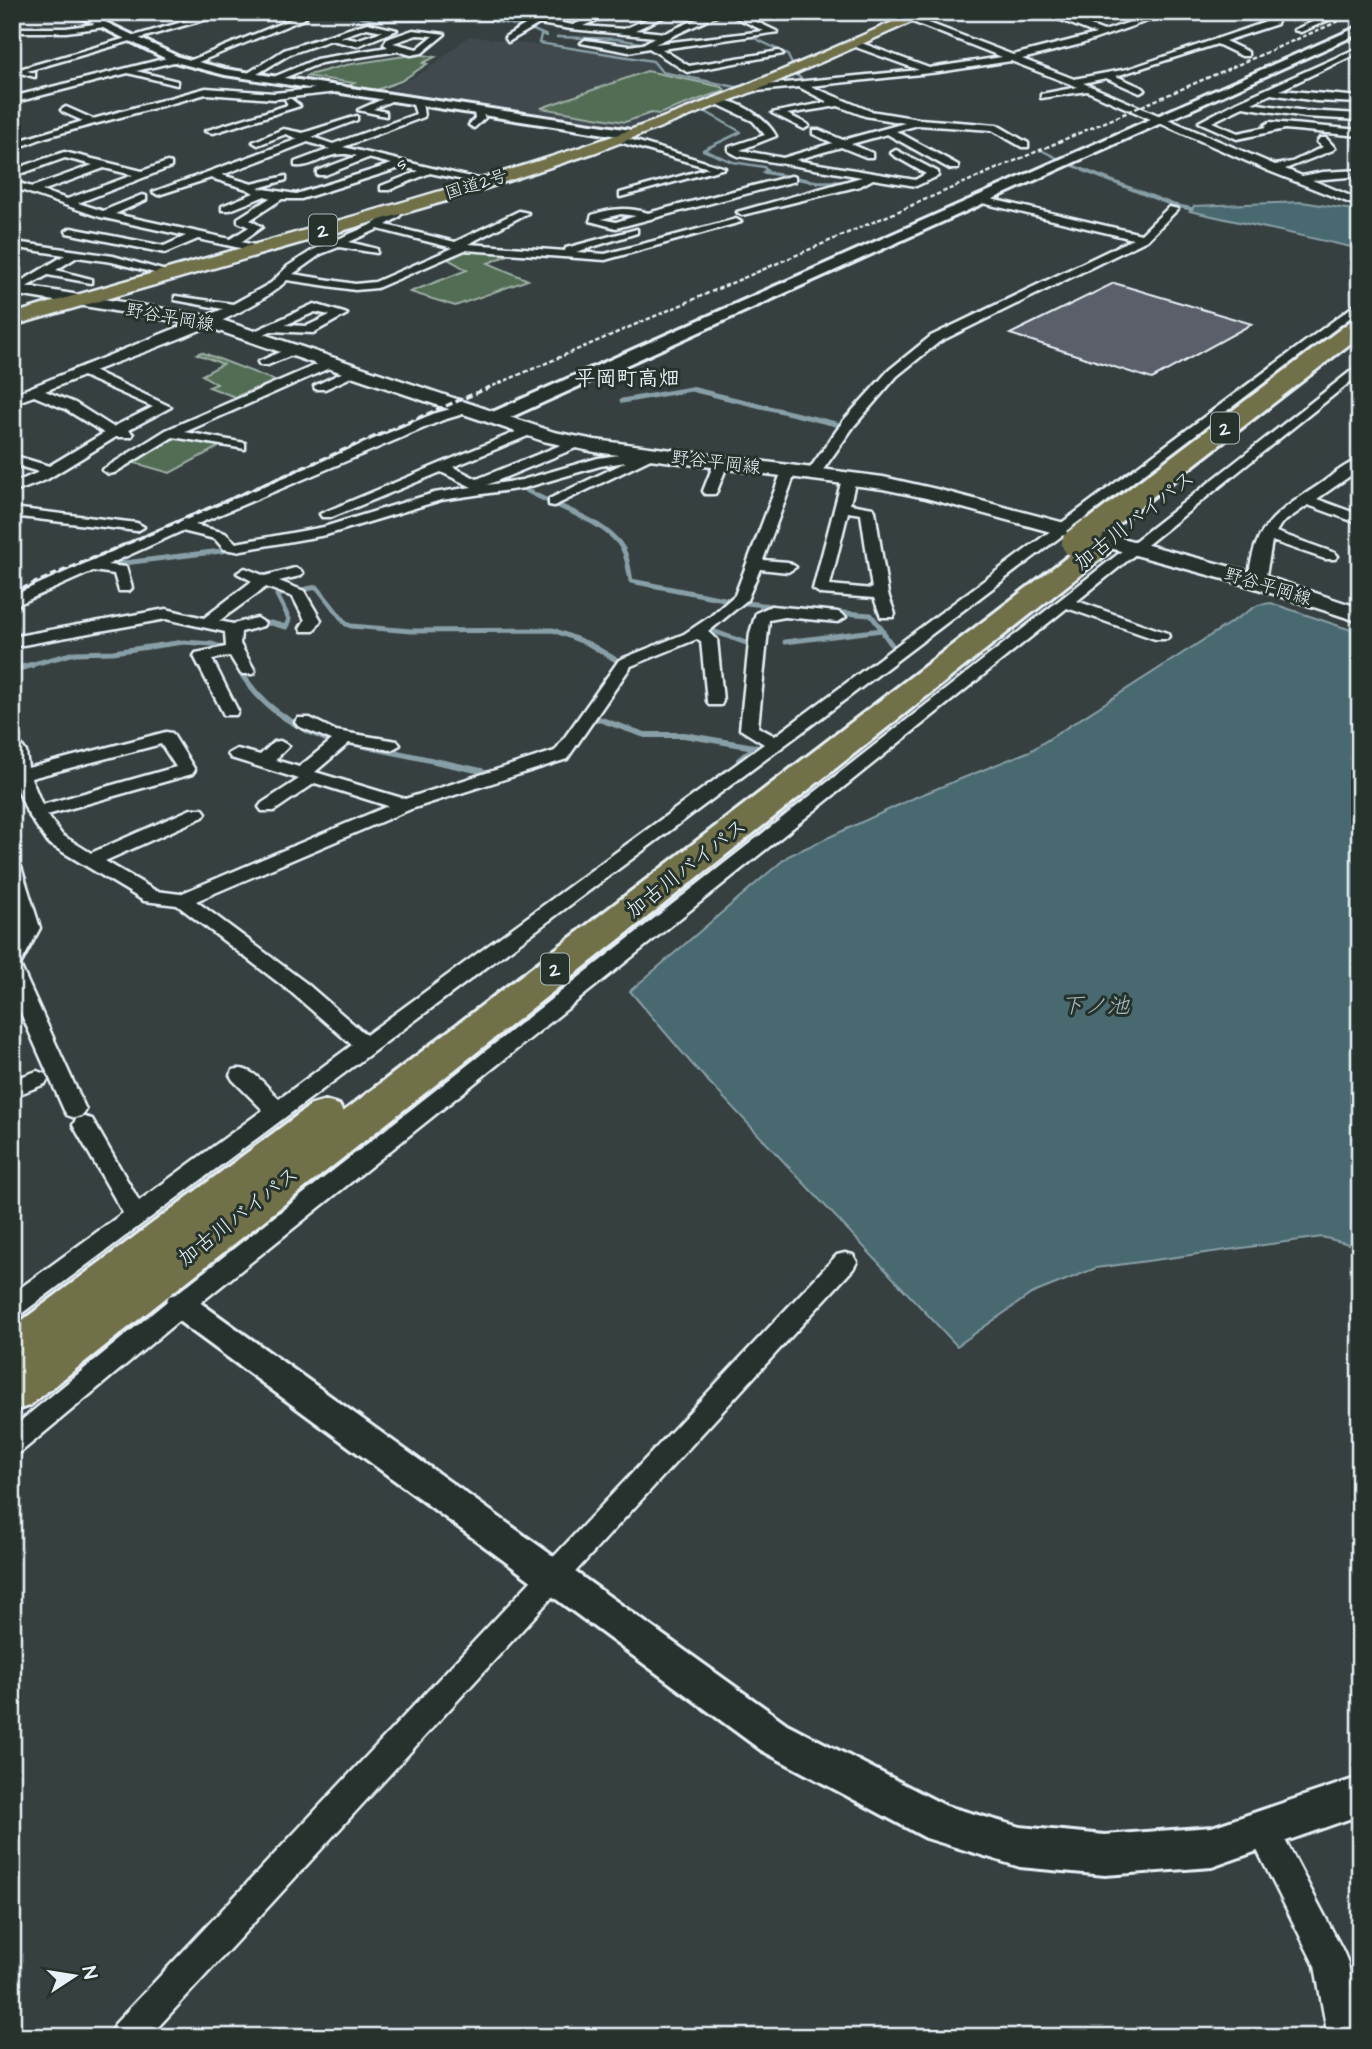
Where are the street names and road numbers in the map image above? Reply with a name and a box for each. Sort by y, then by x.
street label: s [392,150,410,177]
street label: 国道2号 [442,163,511,206]
road number: 2 [309,214,337,246]
street label: 野谷平岡線 [123,297,216,338]
road number: 2 [1211,412,1239,444]
street label: 野谷平岡線 [670,445,762,480]
street label: 加古川バイパス [1068,464,1201,577]
street label: 野谷平岡線 [1221,561,1315,612]
street label: 加古川バイパス [620,812,753,925]
road number: 2 [541,953,569,984]
street label: 加古川バイパス [172,1160,305,1273]

